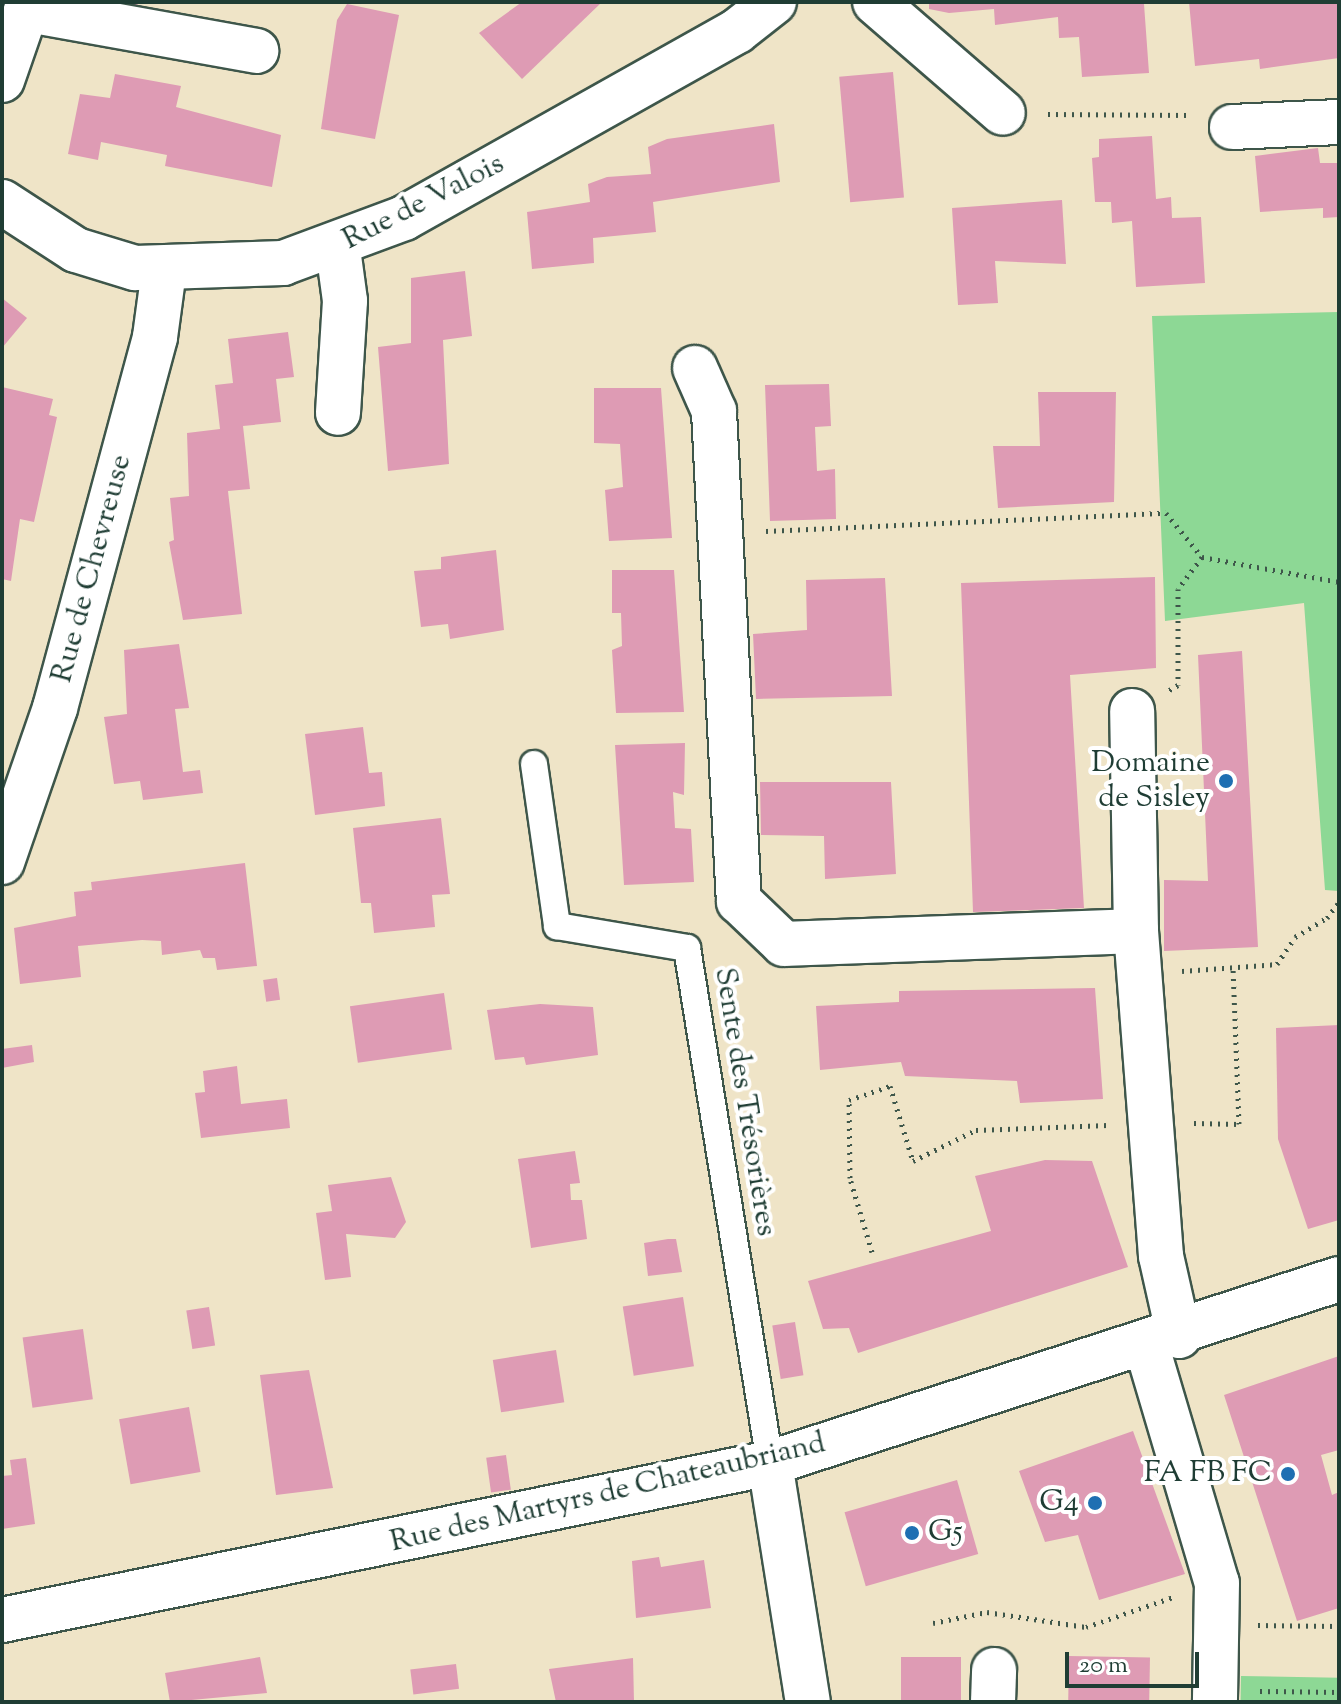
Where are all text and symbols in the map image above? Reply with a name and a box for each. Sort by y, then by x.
street label: Rue de Valois [337,147,511,259]
street label: Rue de Chevreuse [45,451,141,687]
place label: Domaine de Sisley [1091,746,1210,816]
marker: Domaine de Sisley [1217,772,1235,790]
street label: Sente des Trésorières [705,965,783,1239]
street label: Rue des Martyrs de Chateaubriand [387,1426,829,1562]
place label: FA FB FC [1144,1456,1272,1492]
marker: FA FB FC [1279,1465,1297,1483]
place label: G4 [1039,1485,1079,1521]
marker: G4 [1086,1494,1104,1512]
place label: G5 [928,1515,963,1551]
marker: G5 [903,1524,921,1542]
scale bar [1069,1636,1203,1686]
text: 20 m [1079,1649,1128,1683]

